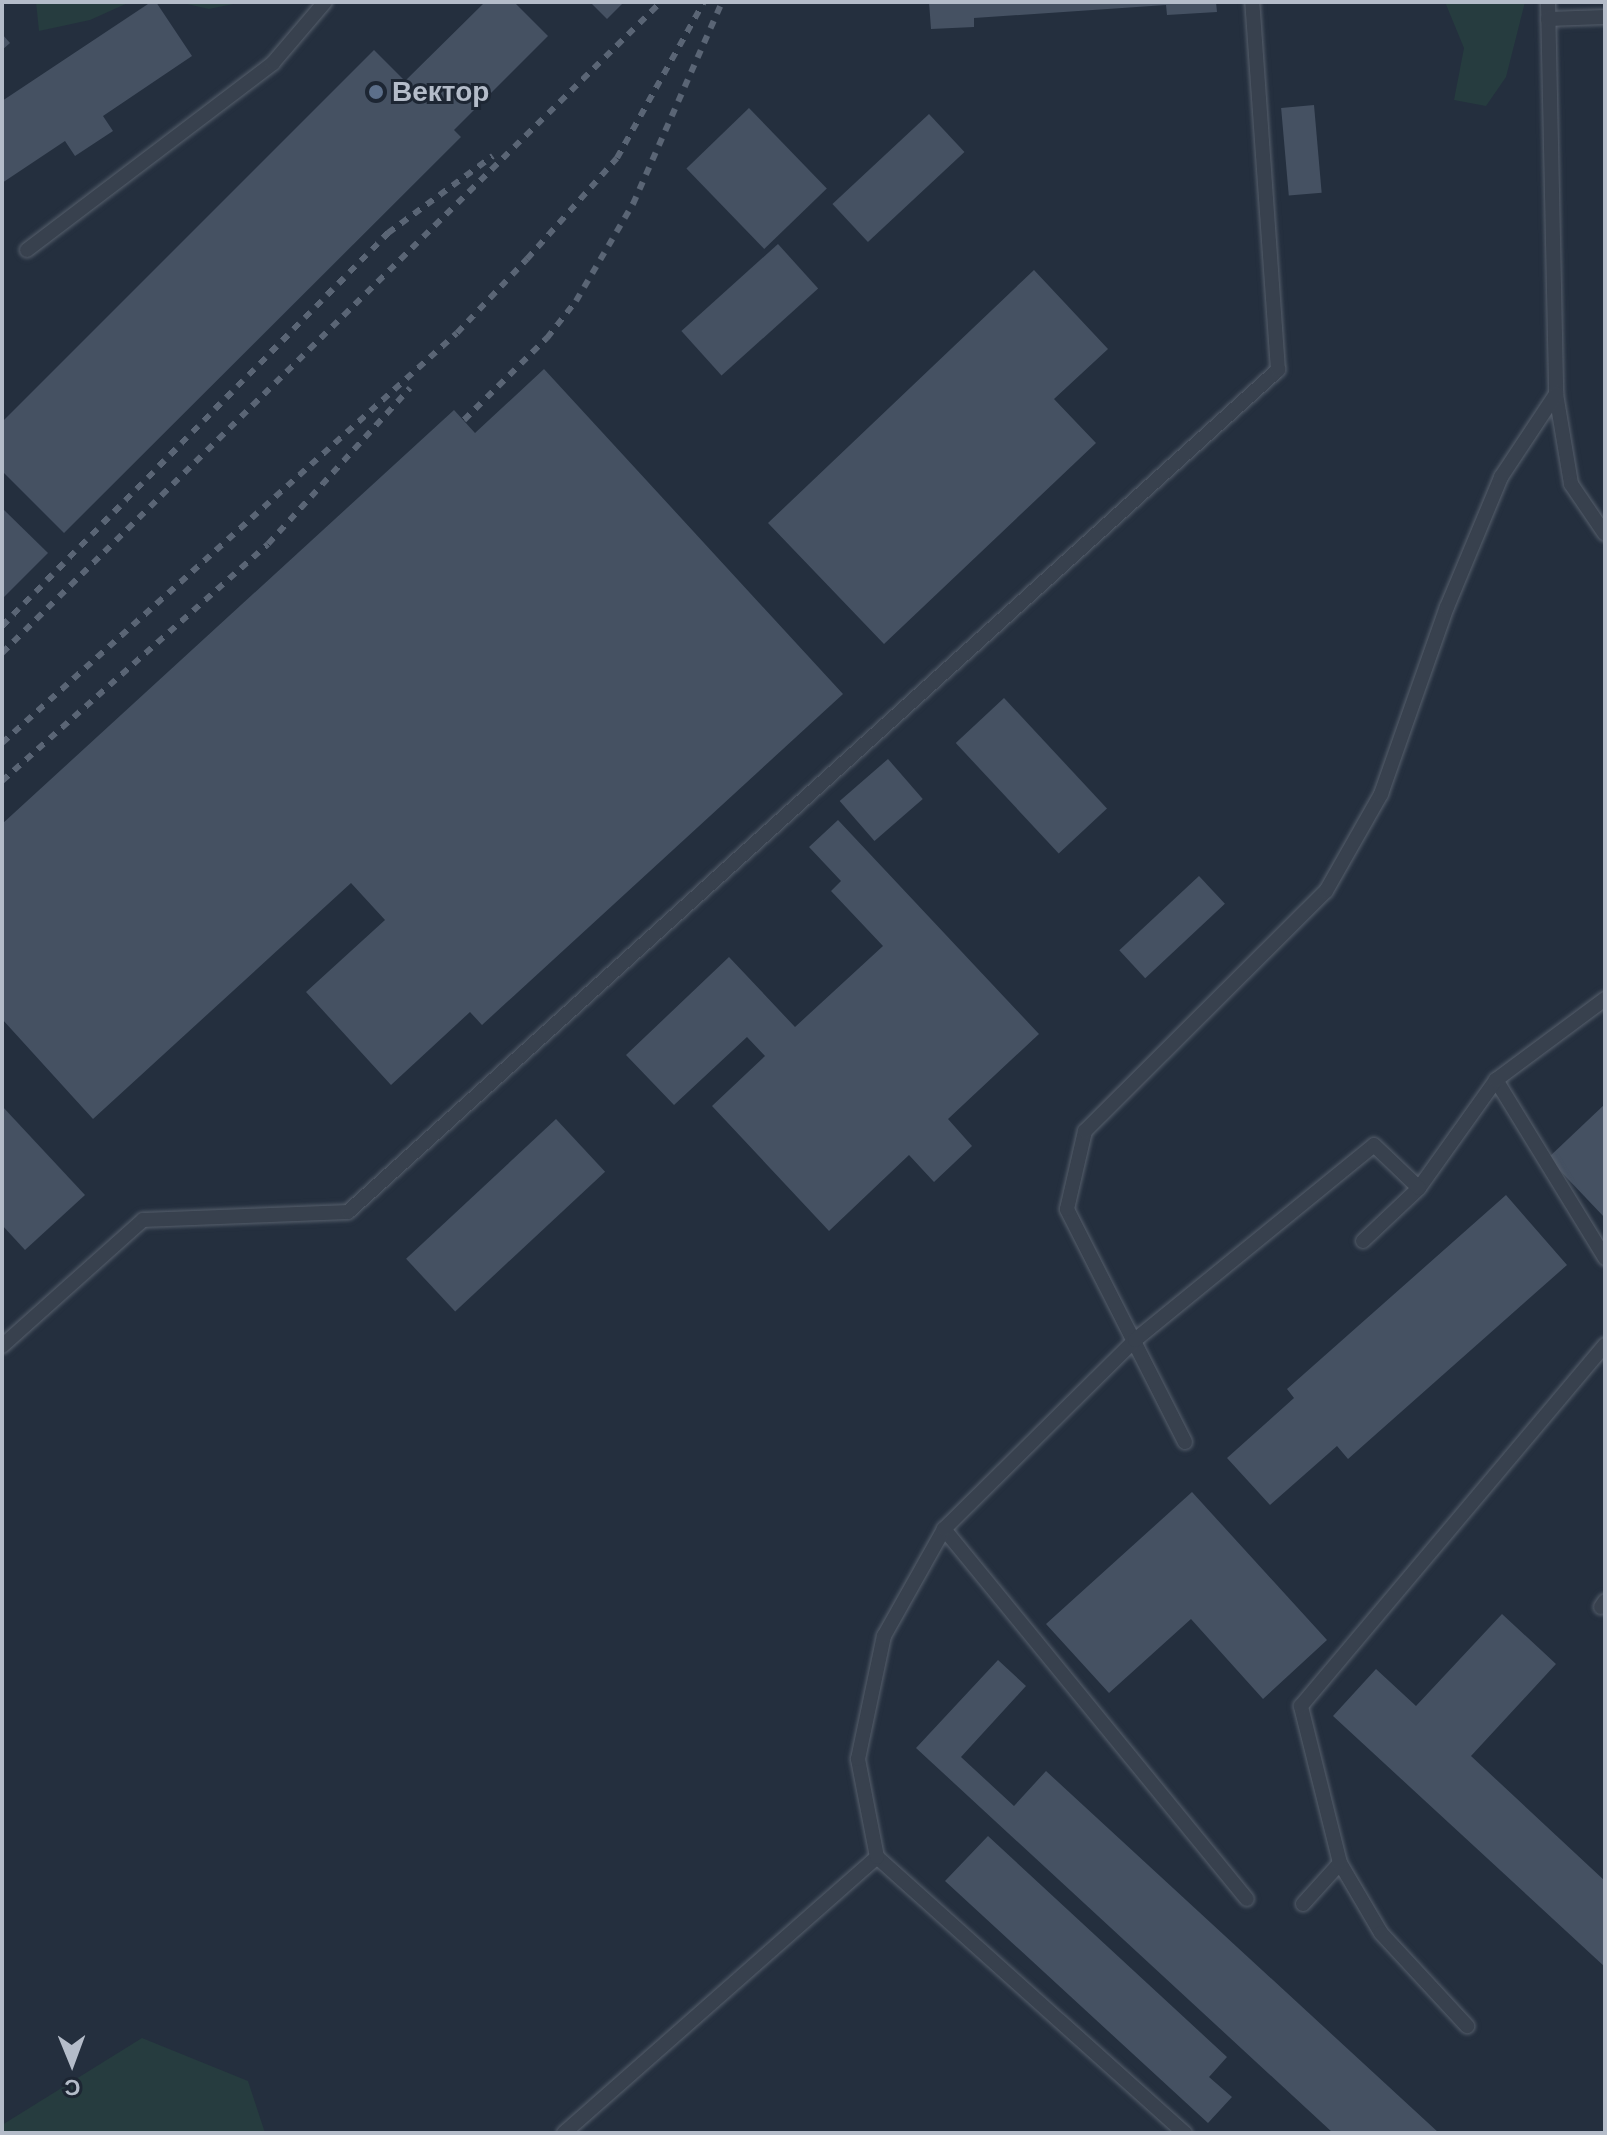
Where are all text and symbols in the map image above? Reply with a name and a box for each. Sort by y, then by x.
place label: Вектор [392,75,489,109]
marker: Вектор [367,83,385,101]
north arrow [32,2023,112,2103]
text: С [64,2075,81,2100]

